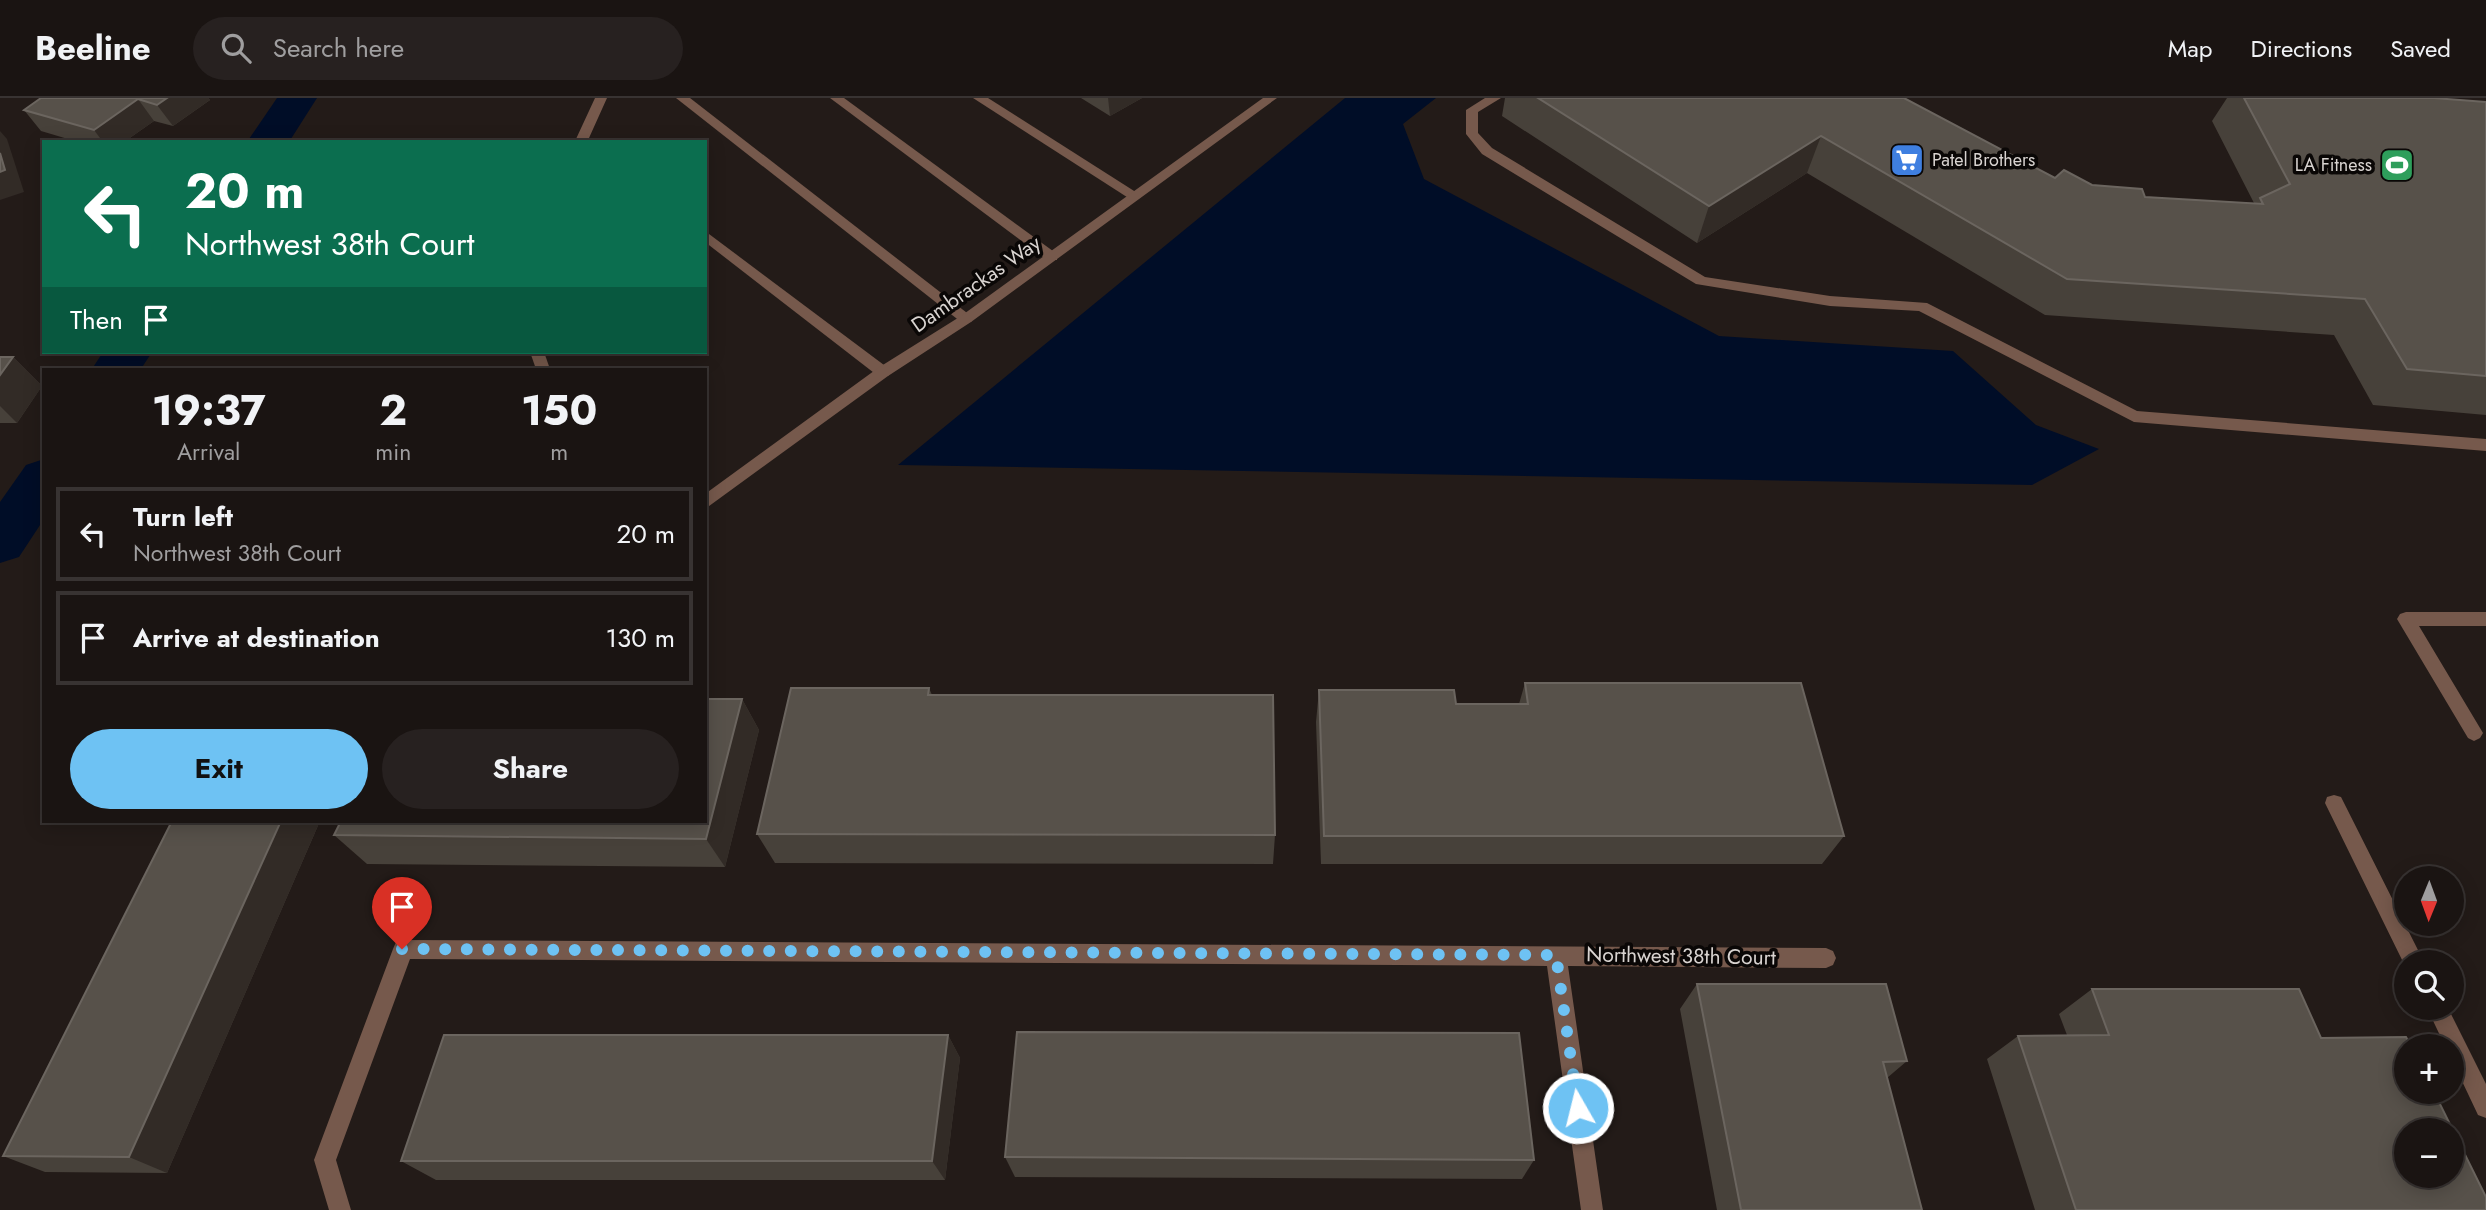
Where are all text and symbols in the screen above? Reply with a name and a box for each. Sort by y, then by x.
search box [193,17,683,80]
text: Beeline [35,25,151,72]
icon: search [217,29,255,67]
text: Search here [273,29,404,67]
text: Map [2168,31,2213,66]
text: Directions [2251,31,2352,66]
text: Saved [2390,31,2451,66]
supermarket icon: Patel Brothers [1888,141,1926,179]
sports icon: LA Fitness [2378,146,2416,184]
place label: Patel Brothers [1932,147,2035,173]
place label: LA Fitness [2295,152,2372,178]
text: 20 m [185,156,304,226]
icon: left [70,168,161,259]
text: Northwest 38th Court [185,221,474,267]
street label: Dambrackas Way [905,228,1048,340]
text: Then [70,301,123,339]
icon: arrive [137,301,175,339]
text: 19:37 [152,380,266,441]
text: 2 [379,380,407,441]
text: 150 [521,380,597,441]
text: Arrival [177,435,240,469]
text: min [375,435,411,469]
text: m [550,435,568,469]
text: Turn left [133,498,233,536]
icon: left [74,515,112,553]
text: 20 m [617,515,675,553]
text: Northwest 38th Court [133,536,341,570]
icon: arrive [74,619,112,657]
text: Arrive at destination [133,619,380,657]
text: 130 m [605,619,675,657]
button: Exit [70,729,368,809]
button: Share [382,729,679,809]
north arrow [2394,866,2464,936]
map controls [2394,866,2464,1188]
pin [372,877,432,949]
icon: arrive [383,888,421,926]
street label: Northwest 38th Court [1586,939,1776,973]
button: search [2394,950,2464,1020]
button: + [2394,1034,2464,1104]
position arrow [1541,1071,1615,1145]
button: − [2394,1118,2464,1188]

